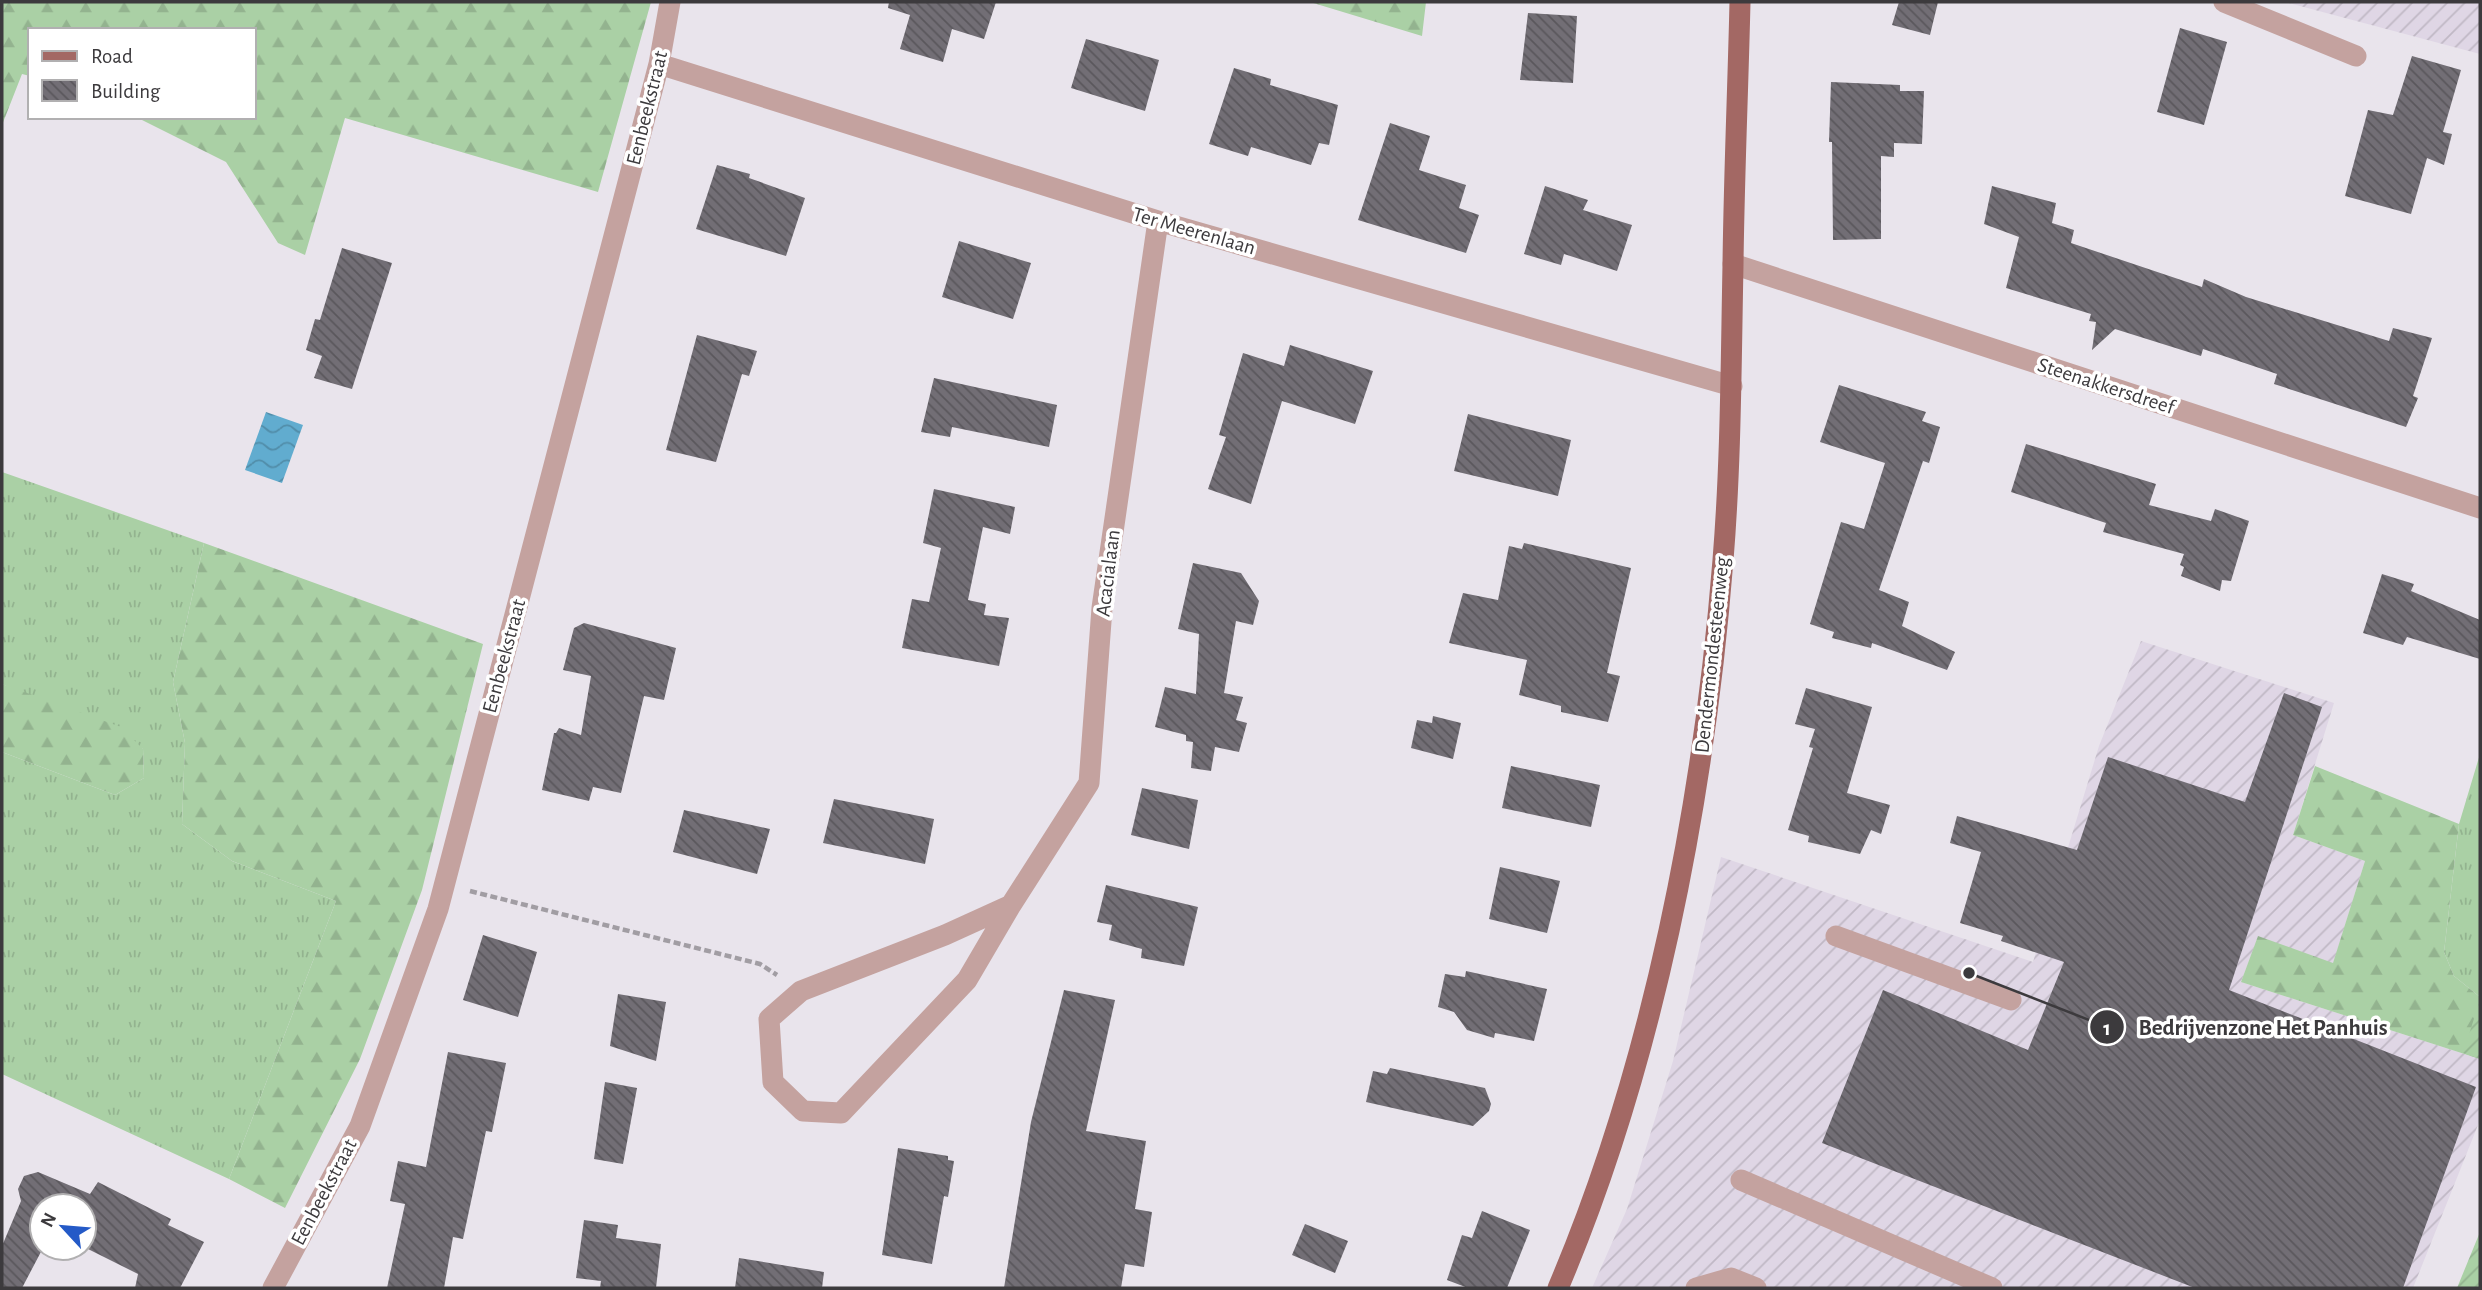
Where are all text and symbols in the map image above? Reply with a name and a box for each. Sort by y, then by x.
legend [28,28,256,119]
text: Road [91,46,133,67]
street label: Eenbeekstraat [623,48,671,167]
text: Building [91,81,161,102]
street label: Ter Meerenlaan [1130,203,1258,259]
street label: Steenakkersdreef [2035,354,2179,419]
street label: Acacialaan [1092,528,1124,618]
street label: Dendermondesteenweg [1691,555,1733,754]
street label: Eenbeekstraat [479,597,529,715]
callout: Bedrijvenzone Het Panhuis [2090,1005,2402,1049]
text: Bedrijvenzone Het Panhuis [2138,1017,2388,1040]
text: 1 [2103,1018,2111,1039]
street label: Eenbeekstraat [287,1135,361,1249]
north arrow [28,1192,98,1262]
text: N [38,1210,61,1230]

